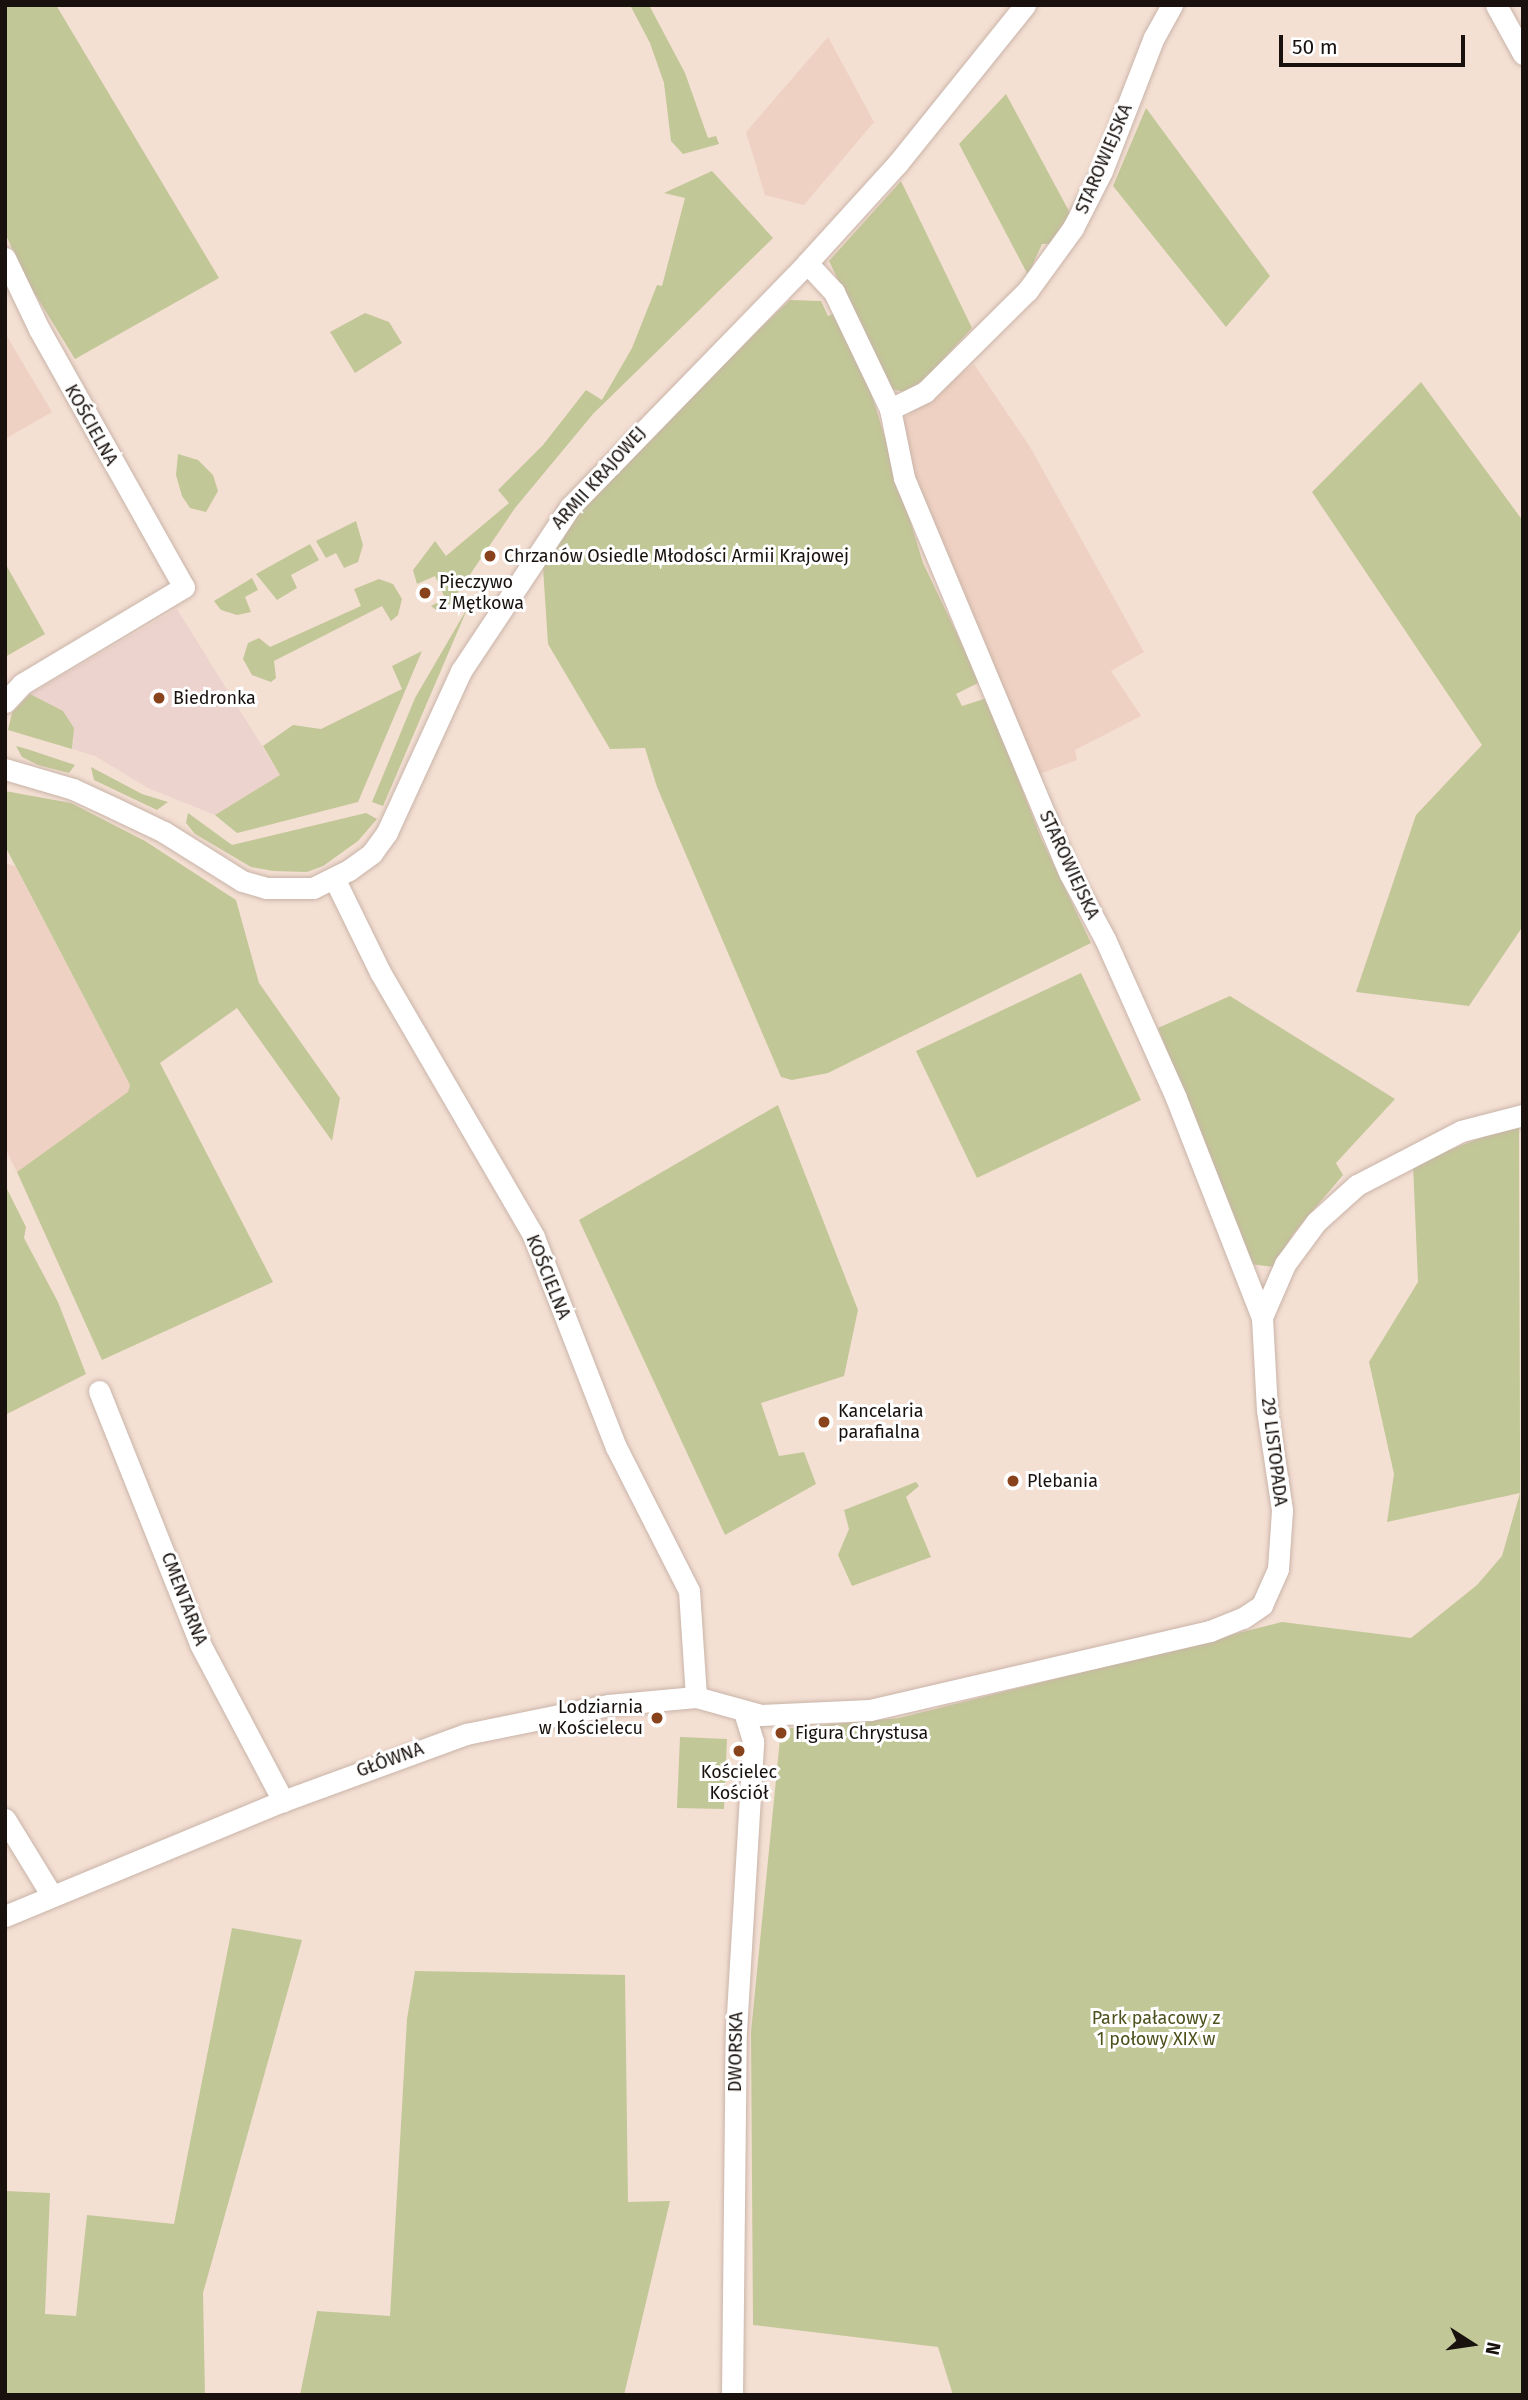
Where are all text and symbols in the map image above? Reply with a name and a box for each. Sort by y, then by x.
scale bar [1283,21,1468,65]
text: 50 m [1292,34,1338,60]
street label: STAROWIEJSKA [1071,101,1137,217]
street label: KOŚCIELNA [60,381,122,469]
street label: ARMII KRAJOWEJ [547,422,651,534]
place label: Chrzanów Osiedle Młodości Armii Krajowej [504,545,849,567]
marker: Chrzanów Osiedle Młodości Armii Krajowej [482,548,498,564]
place label: Pieczywo z Mętkowa [439,572,524,614]
marker: Pieczywo z Mętkowa [417,585,433,601]
place label: Biedronka [173,687,256,709]
marker: Biedronka [151,690,167,706]
street label: STAROWIEJSKA [1034,807,1104,923]
street label: KOŚCIELNA [521,1232,575,1322]
street label: 29 LISTOPADA [1257,1396,1291,1508]
place label: Kancelaria parafialna [838,1401,924,1444]
marker: Kancelaria parafialna [816,1414,832,1430]
place label: Plebania [1027,1470,1098,1492]
marker: Plebania [1005,1473,1021,1489]
street label: CMENTARNA [156,1549,212,1649]
place label: Lodziarnia w Kościelecu [539,1697,643,1740]
marker: Lodziarnia w Kościelecu [649,1710,665,1726]
place label: Figura Chrystusa [795,1722,928,1744]
marker: Figura Chrystusa [773,1725,789,1741]
street label: GŁÓWNA [354,1738,426,1782]
marker: Kościelec Kościół [731,1743,747,1759]
place label: Kościelec Kościół [701,1762,777,1804]
park label: Park pałacowy z 1 połowy XIX w [1092,2008,1220,2050]
street label: DWORSKA [725,2012,747,2092]
north arrow [1437,2309,1507,2379]
text: N [1480,2340,1506,2357]

